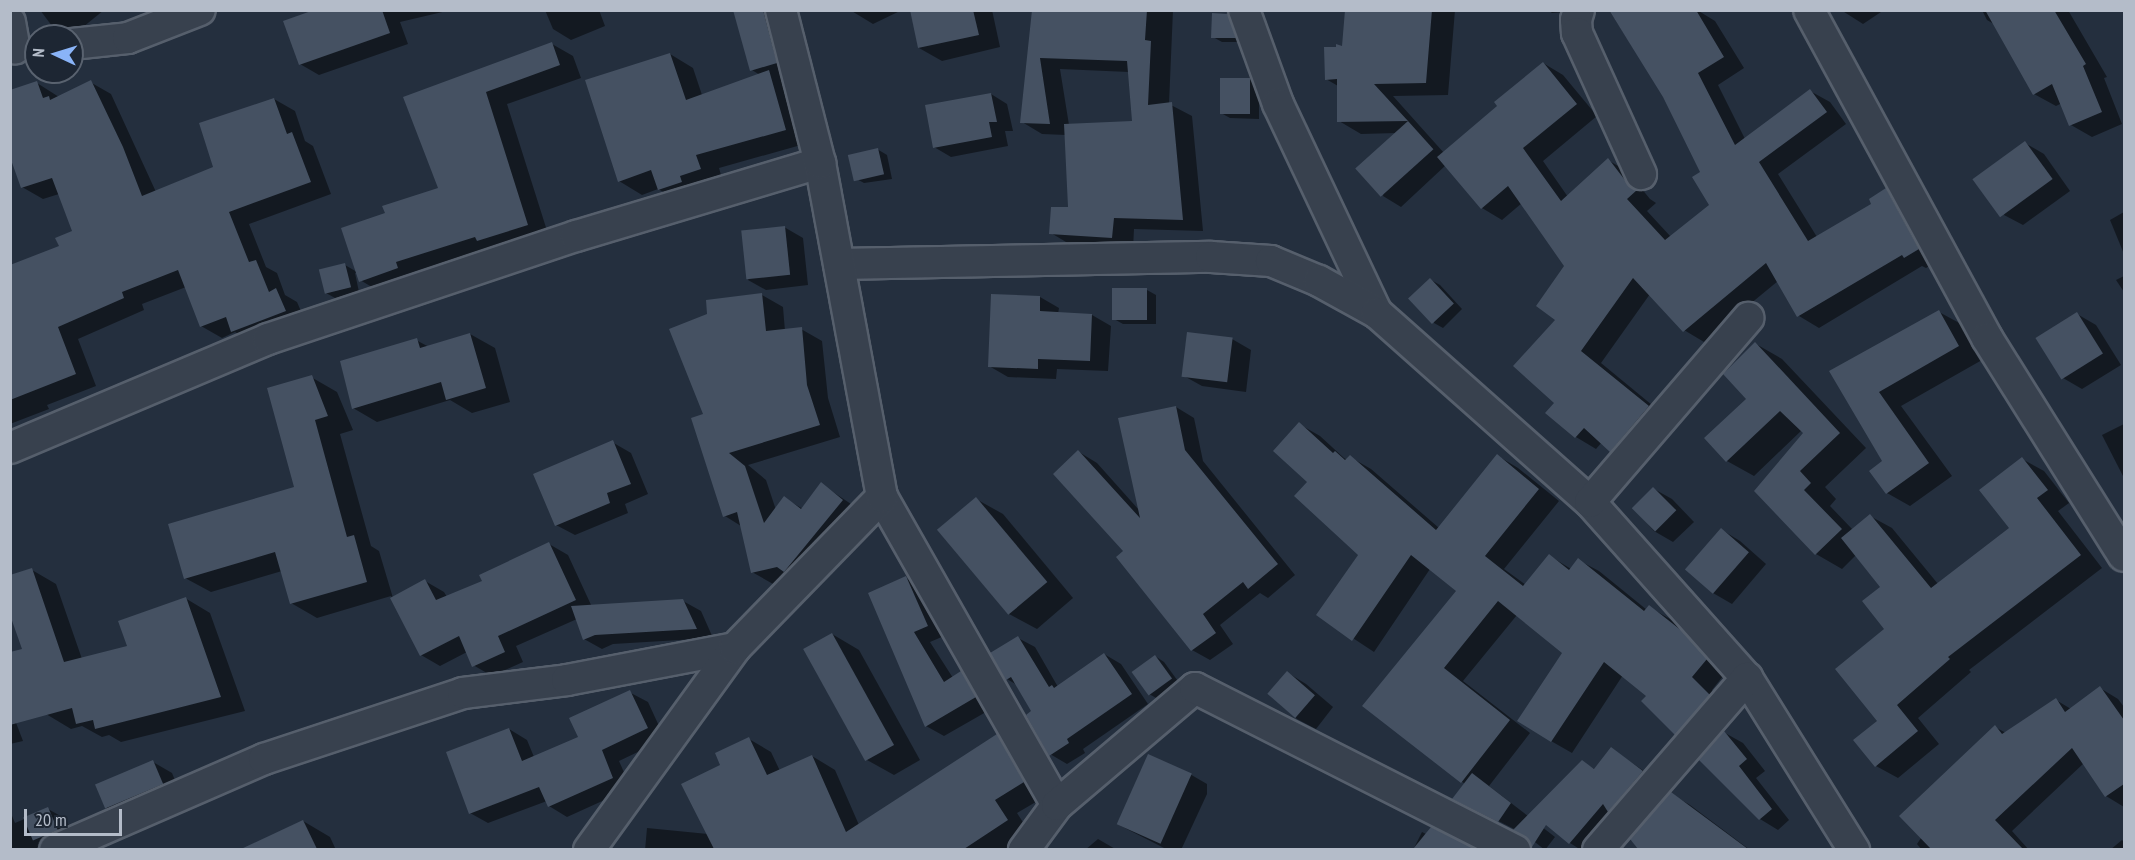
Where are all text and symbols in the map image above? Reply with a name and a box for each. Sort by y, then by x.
north arrow [24,24,84,84]
text: N [28,48,48,58]
scale bar [27,797,124,835]
text: 20 m [35,808,67,831]

